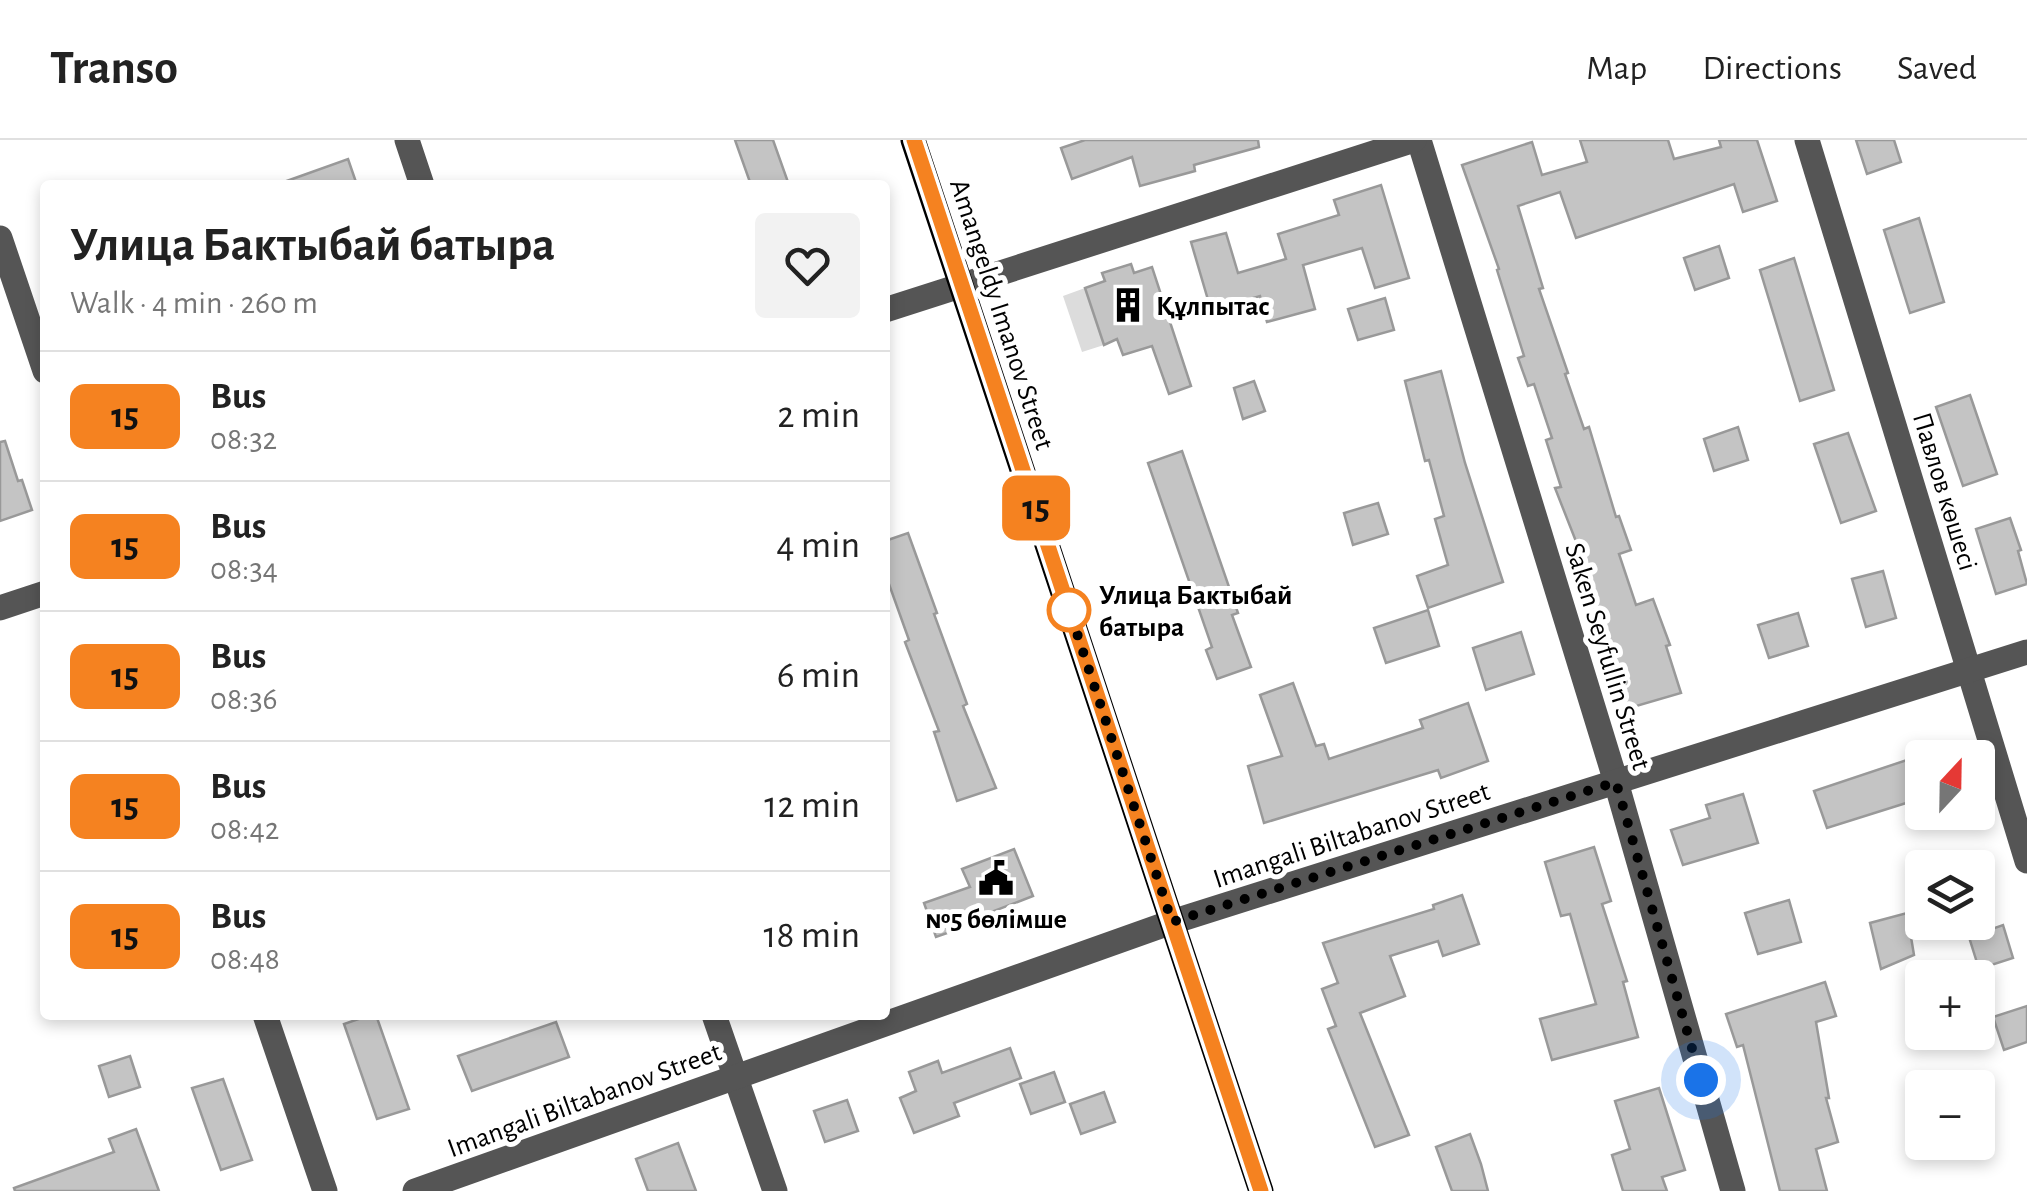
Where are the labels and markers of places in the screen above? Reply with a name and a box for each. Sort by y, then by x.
building icon: Құлпытас [1109,286,1147,324]
place label: Құлпытас [1156,293,1270,321]
place label: Улица Бактыбай батыра [1099,582,1292,642]
marker: Улица Бактыбай батыра [1048,589,1090,631]
public building icon: №5 бөлімше [977,859,1015,897]
place label: №5 бөлімше [925,906,1067,934]

